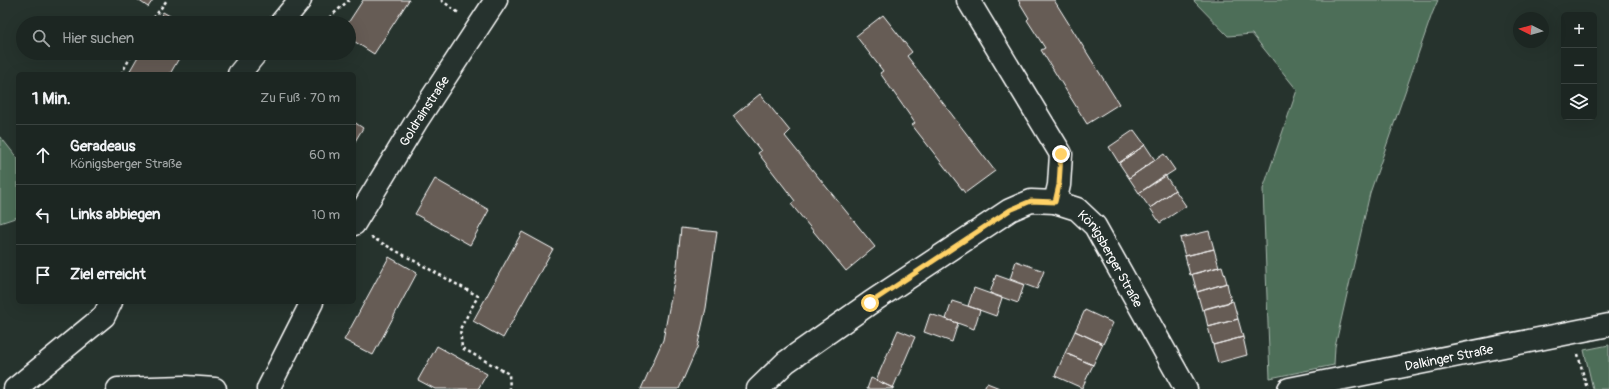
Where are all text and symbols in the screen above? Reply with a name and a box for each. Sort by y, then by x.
north arrow [1513,12,1549,48]
map controls [1561,12,1597,120]
button: + [1561,12,1597,48]
search box [16,16,356,60]
icon: search [30,27,52,49]
text: Hier suchen [62,29,134,48]
button: − [1561,48,1597,84]
street label: Goldrainstraße [396,73,453,149]
button: layers [1561,84,1597,120]
text: 1 Min. [32,88,71,109]
text: Zu Fuß · 70 m [260,90,340,106]
text: Geradeaus [70,137,136,156]
icon: ahead [32,144,54,166]
route end [1052,145,1070,163]
text: 60 m [309,147,340,163]
text: Königsberger Straße [70,156,182,172]
icon: left [32,204,54,226]
text: Links abbiegen [70,205,161,224]
text: 10 m [312,207,340,223]
street label: Königsberger Straße [1074,207,1146,311]
icon: arrive [32,264,54,286]
text: Ziel erreicht [70,265,146,284]
route start [861,294,879,312]
street label: Dalkinger Straße [1403,341,1495,375]

